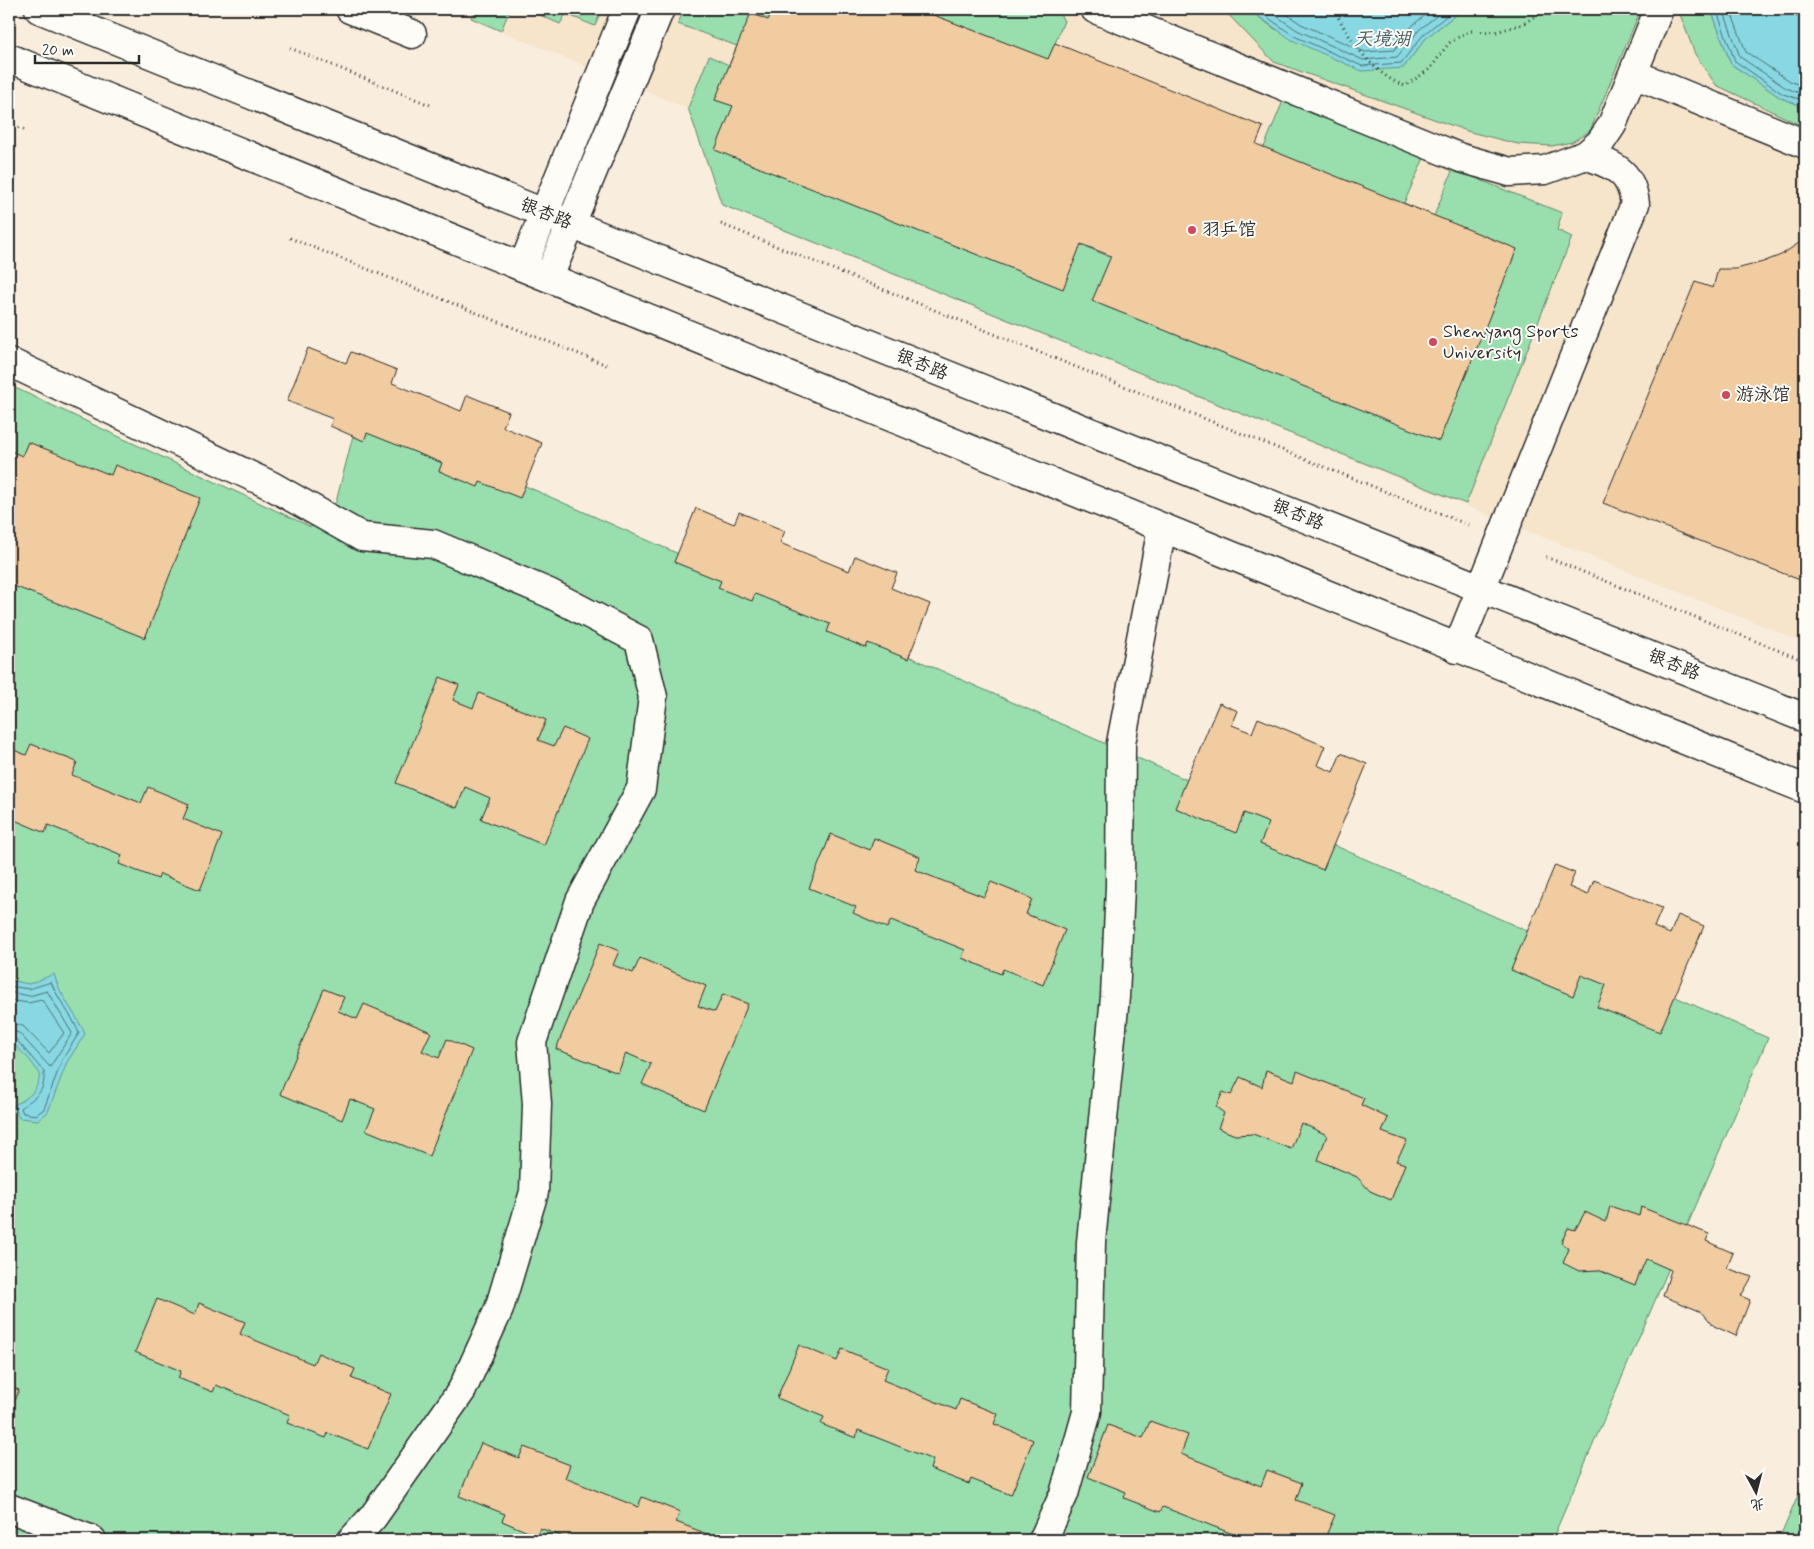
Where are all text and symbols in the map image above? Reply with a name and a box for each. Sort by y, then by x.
water label: 天境湖 [1353,27,1412,52]
scale bar [35,32,139,64]
text: 20 m [42,41,74,61]
street label: 银杏路 [516,193,576,235]
place label: 羽乒馆 [1202,218,1256,242]
marker: 羽乒馆 [1186,224,1198,236]
place label: Shenyang Sports University [1443,320,1578,365]
marker: Shenyang Sports University [1427,336,1439,348]
street label: 银杏路 [892,344,952,386]
place label: 游泳馆 [1736,383,1790,407]
marker: 游泳馆 [1720,389,1732,401]
street label: 银杏路 [1268,494,1328,536]
street label: 银杏路 [1644,644,1704,686]
north arrow [1732,1466,1782,1516]
text: 北 [1749,1494,1766,1514]

